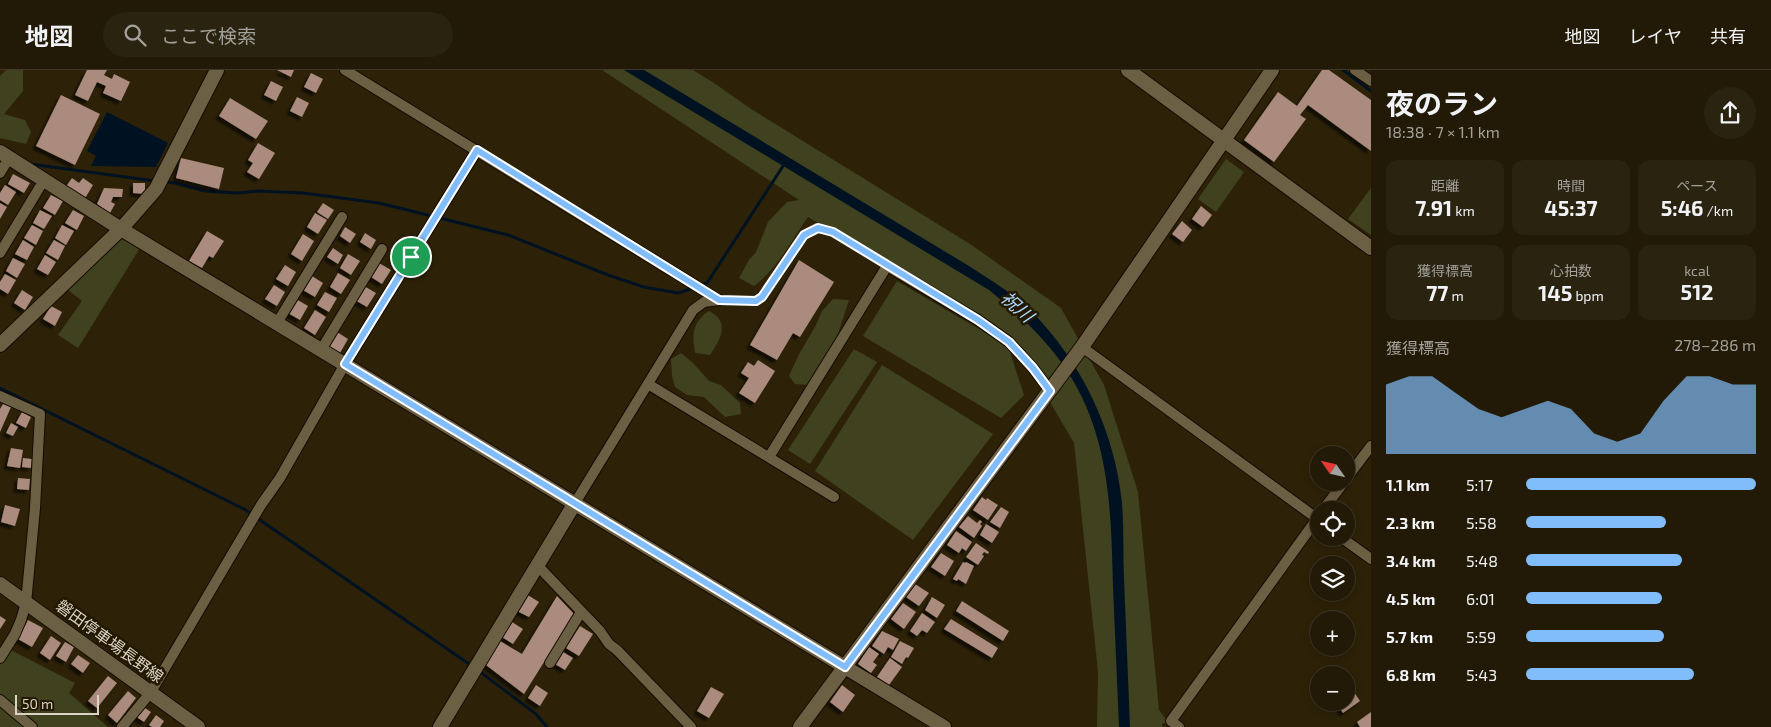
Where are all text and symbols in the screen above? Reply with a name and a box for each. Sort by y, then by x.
search box [103,12,453,57]
text: 地図 [25,21,73,50]
icon: search [121,21,149,49]
text: ここで検索 [161,24,256,47]
text: 地図 [1565,25,1601,47]
text: レイヤ [1629,25,1682,47]
text: 共有 [1710,25,1746,47]
text: 夜のラン [1386,86,1498,120]
button: share [1704,87,1756,139]
text: 18:38 · 7 × 1.1 km [1386,122,1500,141]
text: 距離 [1431,177,1459,194]
text: 時間 [1557,177,1585,194]
text: ペース [1676,177,1718,194]
text: 7.91 [1415,195,1452,220]
text: 45:37 [1544,195,1598,220]
text: 5:46 [1661,195,1704,220]
text: km [1452,202,1475,219]
text: /km [1704,202,1733,219]
pin [390,236,432,278]
icon: arrive [397,243,425,271]
text: 獲得標高 [1417,262,1473,279]
text: 心拍数 [1550,262,1592,279]
text: kcal [1684,262,1710,279]
text: 512 [1681,279,1713,304]
text: 77 [1426,280,1448,305]
text: 145 [1538,280,1572,305]
water label: 祝川 [997,286,1040,328]
text: m [1448,287,1464,304]
text: bpm [1572,287,1604,304]
text: 278–286 m [1674,335,1756,354]
text: 獲得標高 [1386,338,1450,357]
north arrow [1310,446,1355,491]
map controls [1310,446,1355,711]
text: 1.1 km [1386,475,1430,494]
text: 5:17 [1466,475,1493,494]
button: locate [1310,501,1355,546]
text: 2.3 km [1386,513,1435,532]
text: 5:58 [1466,513,1497,532]
text: 3.4 km [1386,551,1436,570]
text: 5:48 [1466,551,1498,570]
button: layers [1310,556,1355,601]
text: 4.5 km [1386,589,1435,608]
text: 6:01 [1466,589,1495,608]
street label: 磐田停車場長野線 [53,595,168,686]
button: + [1310,611,1355,656]
text: 5.7 km [1386,627,1433,646]
text: 5:59 [1466,627,1496,646]
text: 6.8 km [1386,665,1436,684]
text: 5:43 [1466,665,1497,684]
button: − [1310,666,1355,711]
scale bar [15,692,99,715]
text: 50 m [22,695,53,712]

